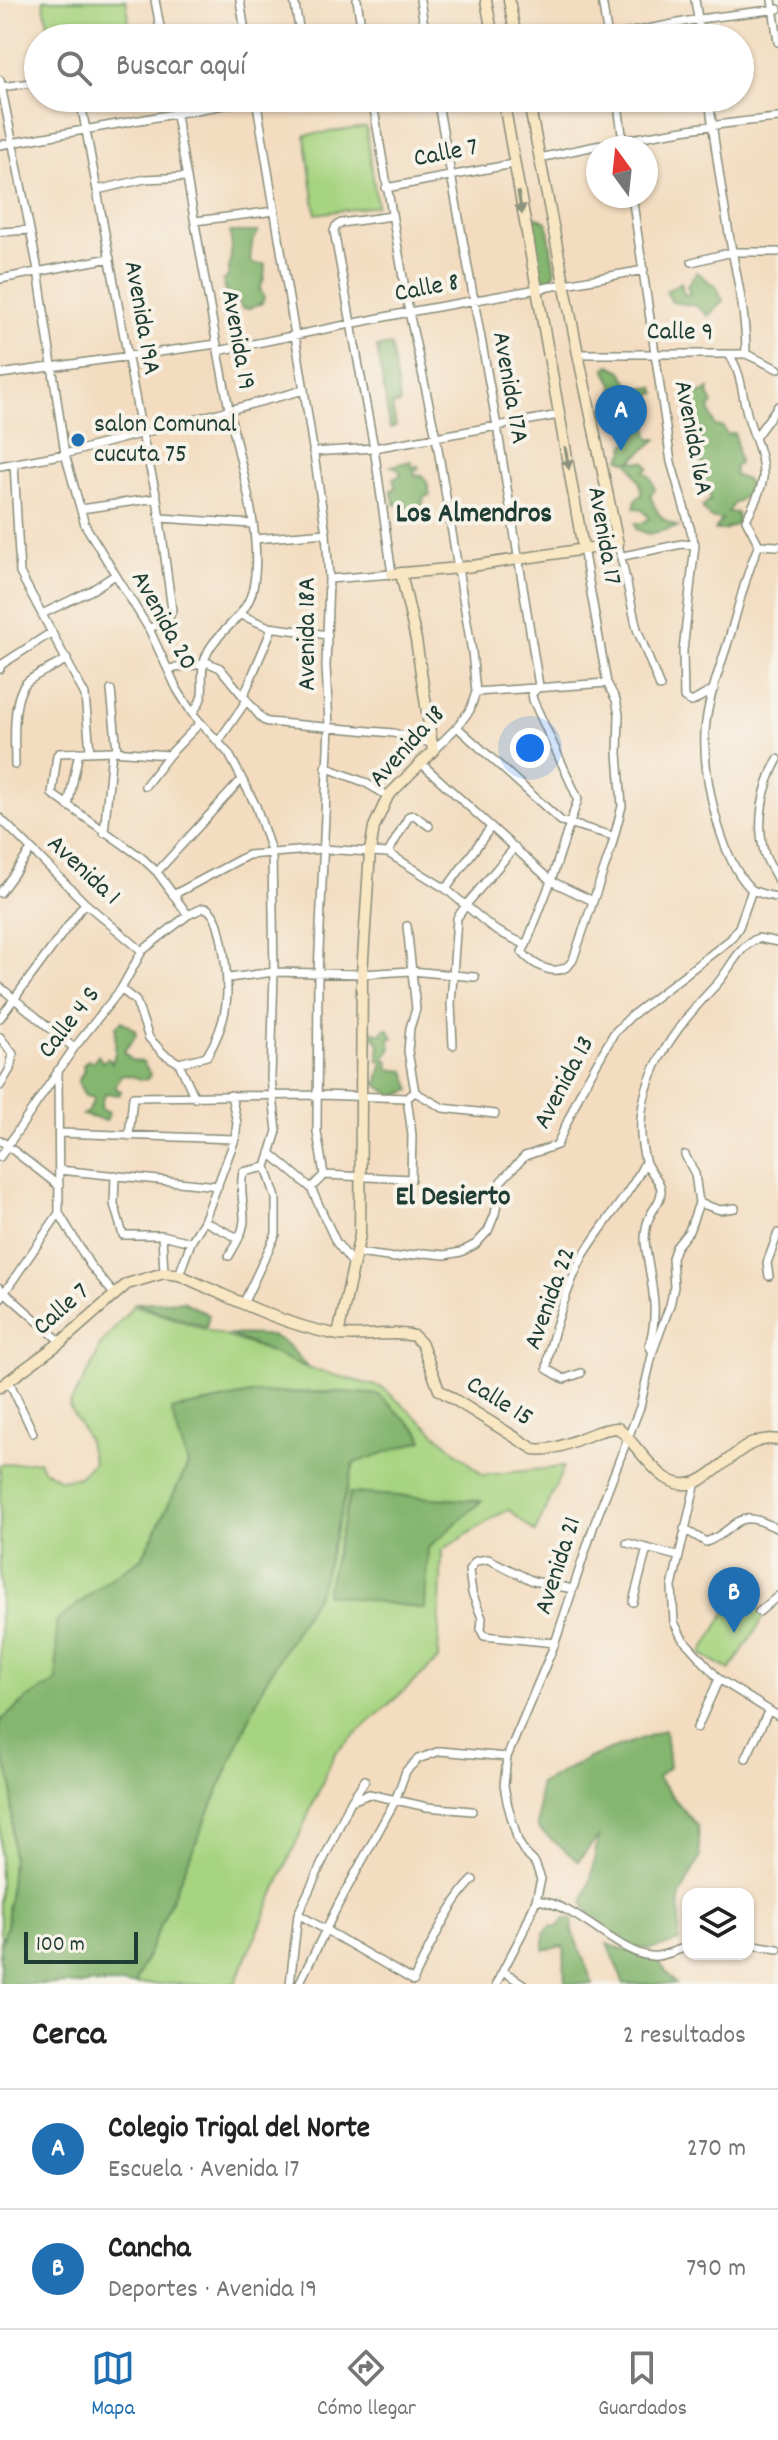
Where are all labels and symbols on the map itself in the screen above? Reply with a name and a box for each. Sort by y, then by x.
street label: Calle 7 [411,130,481,178]
north arrow [586,136,658,208]
one-way arrow [515,190,527,215]
street label: Avenida 19A [113,258,169,378]
street label: Calle 8 [391,265,463,313]
street label: Avenida 19 [210,287,264,393]
street label: Calle 9 [646,314,714,352]
street label: Avenida 17A [481,329,537,447]
street label: Avenida 16A [663,377,721,499]
pin: A [595,385,647,451]
place label: salon Comunal cucuta 75 [94,407,237,474]
marker: salon Comunal cucuta 75 [69,431,87,449]
one-way arrow [561,446,573,471]
street label: Avenida 17 [576,484,630,588]
district label: Los Almendros [396,496,552,536]
street label: Avenida 20 [120,564,206,678]
street label: Avenida 18A [290,577,327,691]
street label: Avenida 18 [361,698,455,796]
your location [510,728,550,768]
street label: Avenida 1 [38,827,128,915]
street label: Calle 4 S [30,979,110,1067]
street label: Avenida 13 [525,1030,605,1136]
district label: El Desierto [396,1179,510,1219]
street label: Avenida 22 [515,1243,587,1355]
street label: Calle 7 [25,1275,99,1345]
street label: Calle 15 [458,1367,540,1437]
street label: Avenida 21 [526,1512,592,1620]
pin: B [708,1567,760,1633]
scale bar [24,1928,138,1964]

